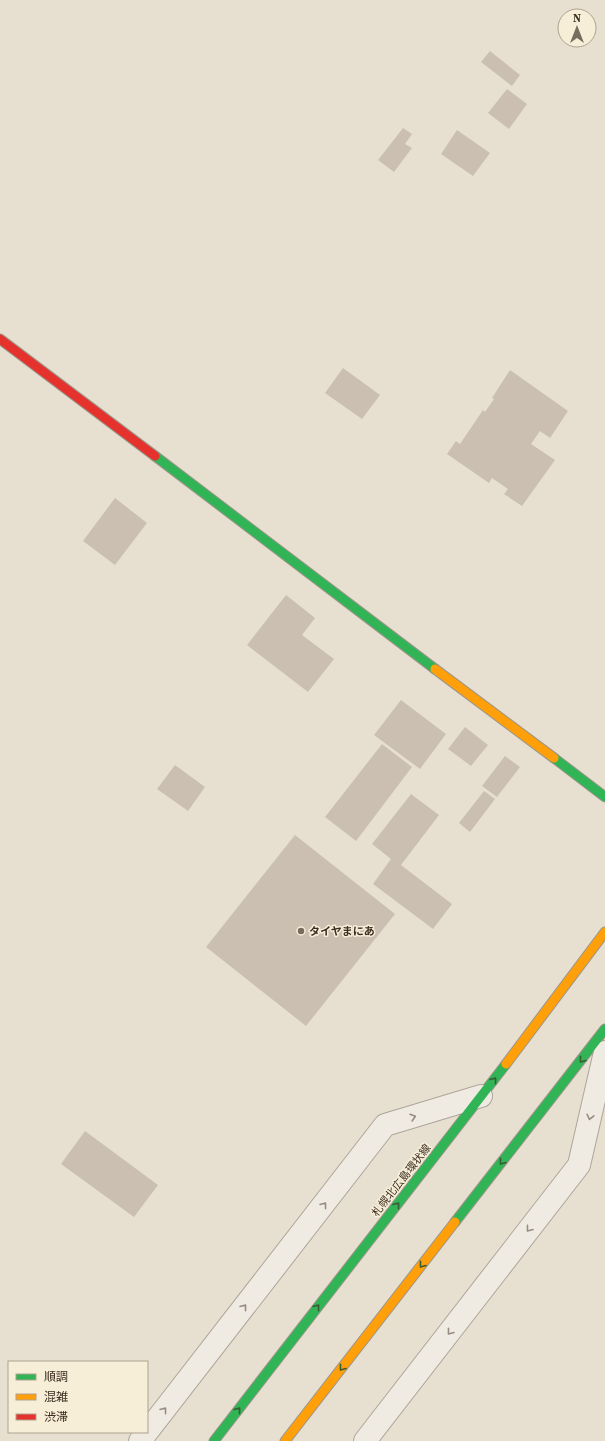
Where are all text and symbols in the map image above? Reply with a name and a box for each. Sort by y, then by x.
north arrow [557,8,597,48]
text: N [573,11,581,26]
place label: タイヤまにあ [309,924,375,939]
marker: タイヤまにあ [296,926,306,936]
one-way arrow [579,1055,586,1062]
one-way arrow [489,1077,496,1084]
one-way arrow [410,1113,417,1122]
one-way arrow [586,1114,594,1120]
street label: 札幌北広島環状線 [368,1141,434,1220]
one-way arrow [499,1158,506,1165]
one-way arrow [319,1202,326,1209]
one-way arrow [392,1202,399,1209]
one-way arrow [527,1224,534,1231]
one-way arrow [419,1261,427,1268]
one-way arrow [239,1305,246,1312]
one-way arrow [313,1305,320,1312]
one-way arrow [448,1327,455,1334]
legend [8,1361,148,1433]
one-way arrow [340,1363,347,1370]
text: 順調 [44,1369,68,1385]
text: 混雑 [44,1389,68,1405]
one-way arrow [160,1408,167,1415]
one-way arrow [233,1408,240,1415]
text: 渋滞 [44,1409,68,1425]

